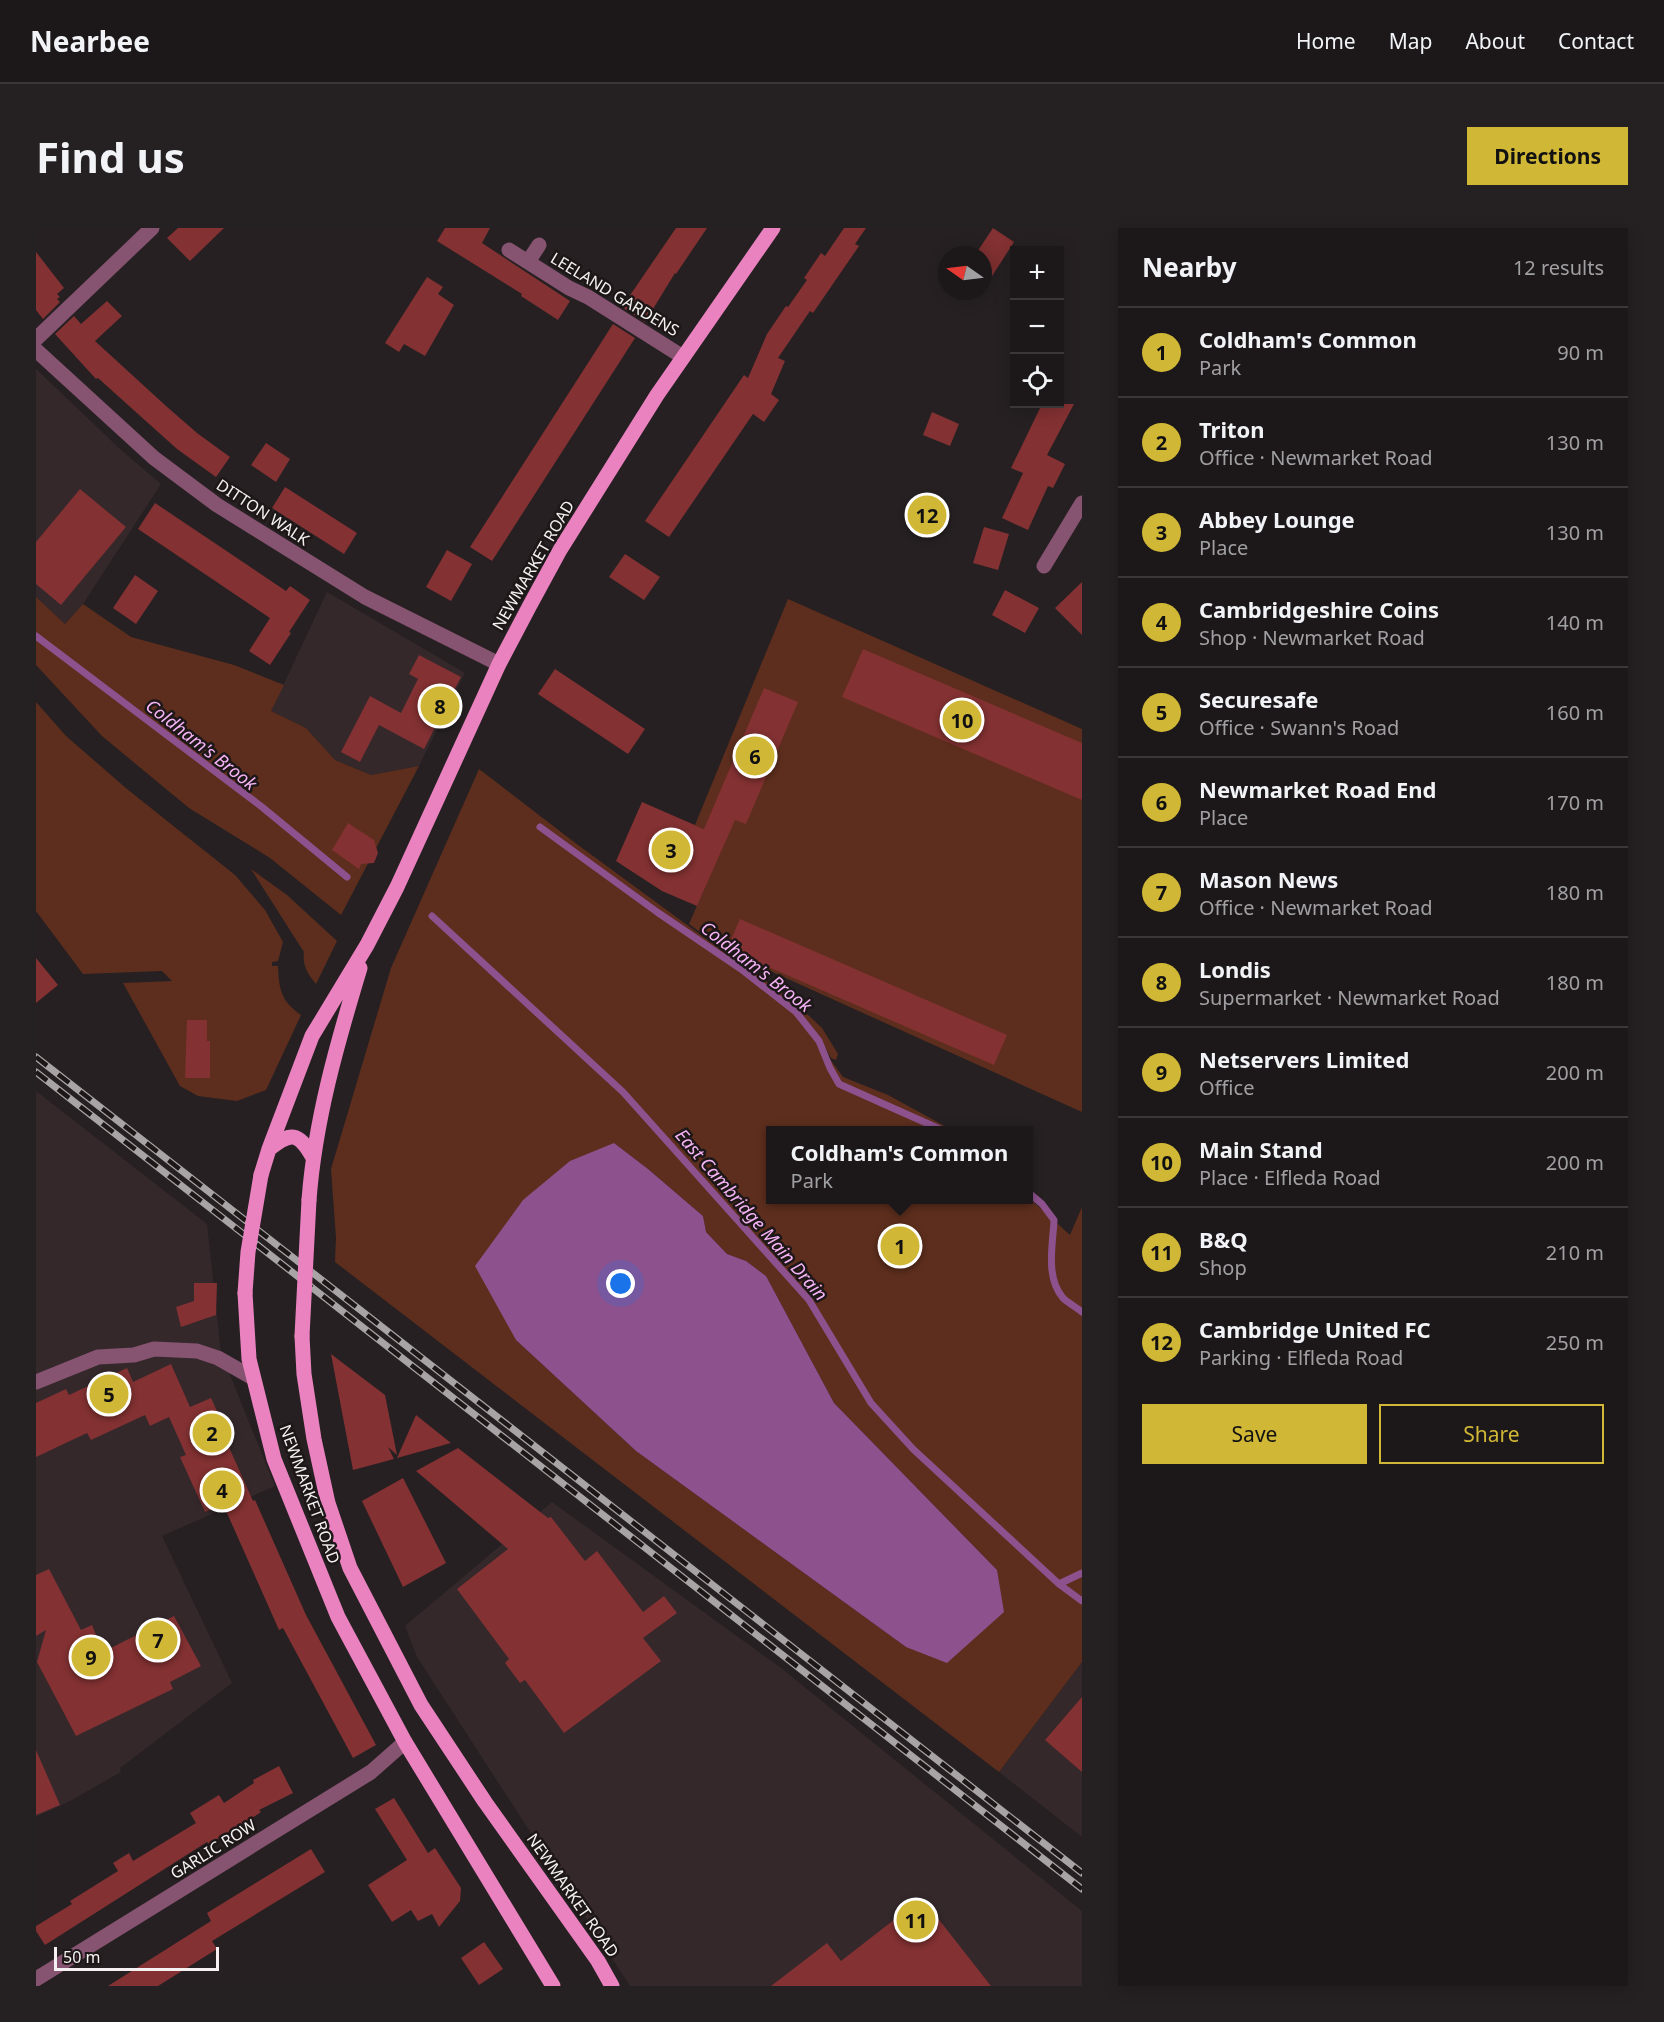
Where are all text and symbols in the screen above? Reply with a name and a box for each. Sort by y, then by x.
text: Nearbee [30,22,150,60]
text: Home [1296,27,1356,55]
text: Map [1389,27,1432,55]
text: About [1465,27,1525,55]
text: Contact [1558,27,1634,55]
button: Directions [1467,127,1628,185]
text: Find us [36,128,185,185]
north arrow [938,246,992,300]
map controls [1010,246,1064,408]
button: + [1010,246,1064,300]
street label: LEELAND GARDENS [547,247,683,341]
text: Nearby [1142,249,1237,285]
text: 12 results [1513,254,1604,281]
button: − [1010,300,1064,354]
text: Coldham's Common [1199,324,1417,354]
text: 1 [1156,339,1167,366]
text: 90 m [1557,339,1604,366]
button: locate [1010,354,1064,408]
text: Park [1199,354,1241,381]
text: Triton [1199,414,1265,444]
text: 2 [1156,429,1167,456]
text: 130 m [1546,429,1604,456]
text: Office · Newmarket Road [1199,444,1433,471]
street label: DITTON WALK [212,474,314,550]
pin: 12 [908,492,946,538]
street label: NEWMARKET ROAD [487,496,579,634]
text: Abbey Lounge [1199,504,1355,534]
text: 3 [1156,519,1167,546]
text: 130 m [1546,519,1604,546]
text: Place [1199,534,1248,561]
text: Cambridgeshire Coins [1199,594,1439,624]
text: 4 [1156,609,1167,636]
text: 140 m [1546,609,1604,636]
text: Shop · Newmarket Road [1199,624,1425,651]
pin: 8 [420,684,460,728]
text: Securesafe [1199,684,1318,714]
water label: Coldham's Brook [141,693,263,796]
pin: 10 [942,698,982,742]
text: 5 [1156,699,1167,726]
text: 160 m [1546,699,1604,726]
text: Office · Swann's Road [1199,714,1399,741]
pin: 6 [736,734,774,778]
text: Newmarket Road End [1199,774,1436,804]
text: 6 [1156,789,1167,816]
text: 170 m [1546,789,1604,816]
text: Place [1199,804,1248,831]
pin: 3 [652,828,690,872]
text: Mason News [1199,864,1338,894]
text: 7 [1156,879,1167,906]
text: 180 m [1546,879,1604,906]
text: Office · Newmarket Road [1199,894,1433,921]
water label: Coldham's Brook [696,915,818,1018]
text: Londis [1199,954,1271,984]
text: 8 [1156,969,1167,996]
text: 180 m [1546,969,1604,996]
text: Supermarket · Newmarket Road [1199,984,1500,1011]
text: Netservers Limited [1199,1044,1409,1074]
text: 9 [1156,1059,1167,1086]
text: 200 m [1546,1059,1604,1086]
text: Office [1199,1074,1254,1101]
water label: East Cambridge Main Drain [670,1123,833,1305]
popup [766,1126,1033,1204]
text: Main Stand [1199,1134,1323,1164]
text: Coldham's Common [791,1137,1008,1167]
text: 10 [1150,1149,1173,1176]
text: 200 m [1546,1149,1604,1176]
text: Place · Elfleda Road [1199,1164,1381,1191]
text: Park [791,1167,833,1194]
pin: 1 [880,1224,920,1268]
text: B&Q [1199,1224,1248,1254]
text: 11 [1150,1239,1173,1266]
text: 210 m [1546,1239,1604,1266]
text: Shop [1199,1254,1247,1281]
your location [606,1269,635,1298]
text: Cambridge United FC [1199,1314,1431,1344]
text: 12 [1150,1329,1173,1356]
text: 250 m [1546,1329,1604,1356]
text: Parking · Elfleda Road [1199,1344,1403,1371]
pin: 5 [90,1372,128,1416]
button: Save [1142,1404,1367,1464]
button: Share [1379,1404,1604,1464]
pin: 2 [192,1410,231,1456]
street label: NEWMARKET ROAD [275,1421,345,1567]
pin: 4 [202,1468,242,1512]
pin: 7 [138,1618,178,1662]
pin: 9 [72,1634,110,1680]
street label: GARLIC ROW [166,1814,260,1884]
street label: NEWMARKET ROAD [522,1829,624,1961]
pin: 11 [896,1898,936,1942]
scale bar [54,1944,219,1972]
text: 50 m [63,1946,100,1968]

